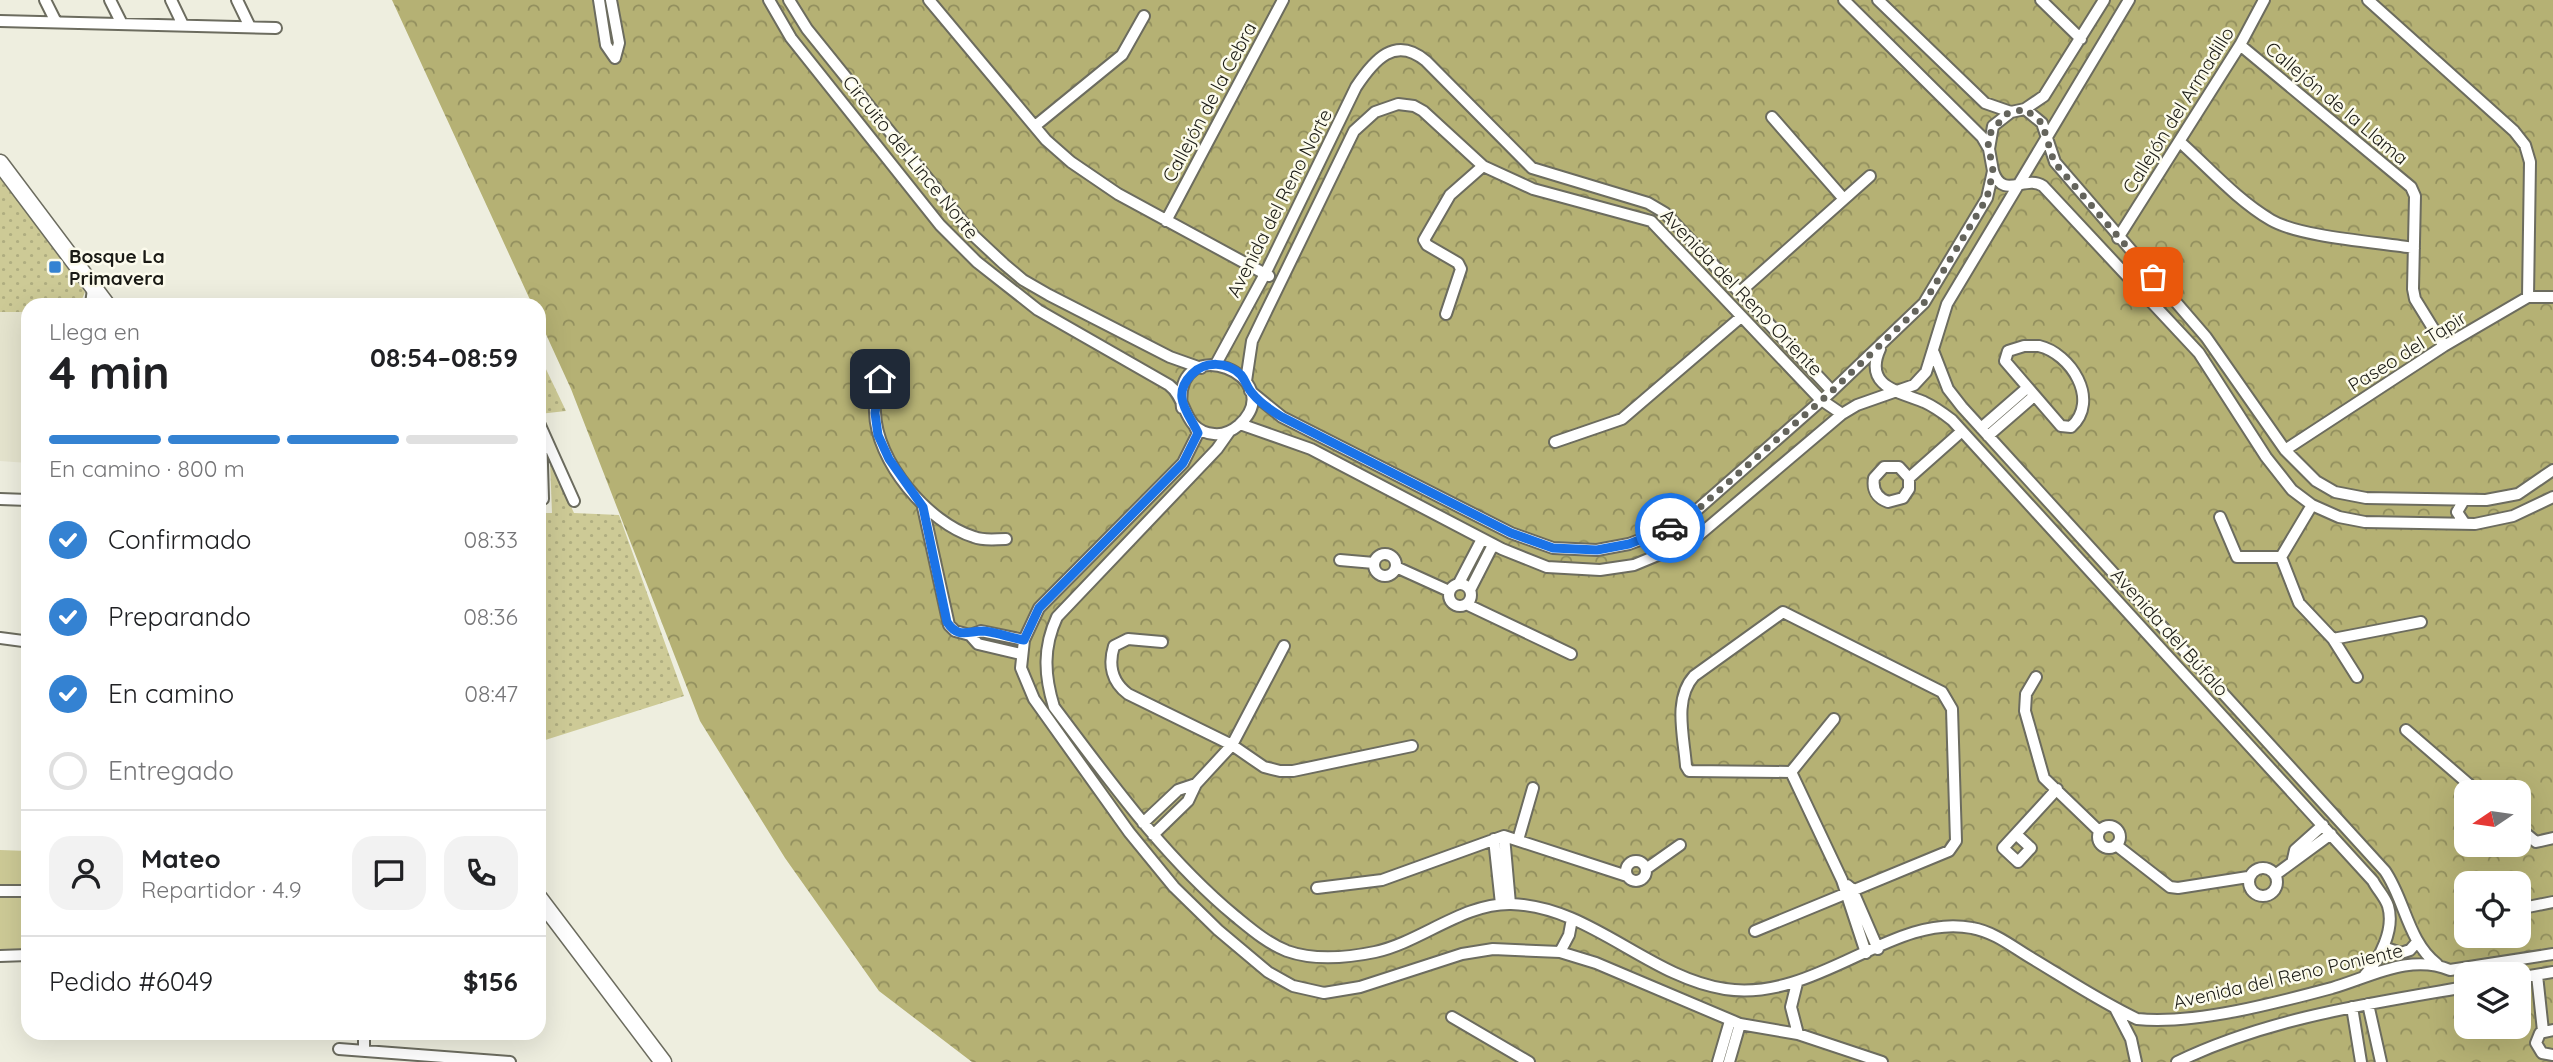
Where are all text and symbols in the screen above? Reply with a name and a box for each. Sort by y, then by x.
street label: Callejón de la Cebra [1157,18,1261,186]
street label: Callejón del Armadillo [2117,22,2239,198]
street label: Callejón de la Llama [2261,36,2413,170]
street label: Circuito del Lince Norte [838,70,984,244]
street label: Avenida del Reno Norte [1221,105,1337,301]
street label: Avenida del Reno Oriente [1656,203,1828,381]
place label: Bosque La Primavera [69,244,165,290]
pin [2123,247,2183,307]
icon: bag [2134,258,2172,296]
marker: Bosque La Primavera [47,259,63,275]
street label: Paseo del Tapir [2343,305,2471,397]
text: Llega en [49,317,140,346]
text: 08:54–08:59 [370,341,518,374]
text: 4 min [49,343,170,401]
pin [850,349,910,409]
icon: home [861,360,899,398]
text: En camino · 800 m [49,454,245,483]
courier [1635,493,1705,563]
icon: car [1651,509,1689,547]
icon: check [49,521,87,559]
text: Confirmado [108,523,252,556]
text: 08:33 [463,525,518,554]
street label: Avenida del Búfalo [2106,563,2234,701]
icon: check [49,598,87,636]
text: Preparando [108,600,251,633]
text: 08:36 [463,602,518,631]
icon: check [49,675,87,713]
text: En camino [108,677,234,710]
text: 08:47 [464,679,518,708]
text: Entregado [108,754,234,787]
north arrow [2454,780,2530,858]
map controls [2454,780,2531,1039]
button: person [49,836,123,910]
button: chat [352,836,426,910]
button: phone [444,836,518,910]
text: Mateo [141,842,221,875]
button: locate [2454,871,2531,948]
text: Repartidor · 4.9 [141,875,302,904]
street label: Avenida del Reno Poniente [2171,938,2405,1014]
button: layers [2454,962,2531,1039]
text: Pedido #6049 [49,965,213,998]
text: $156 [463,965,518,998]

